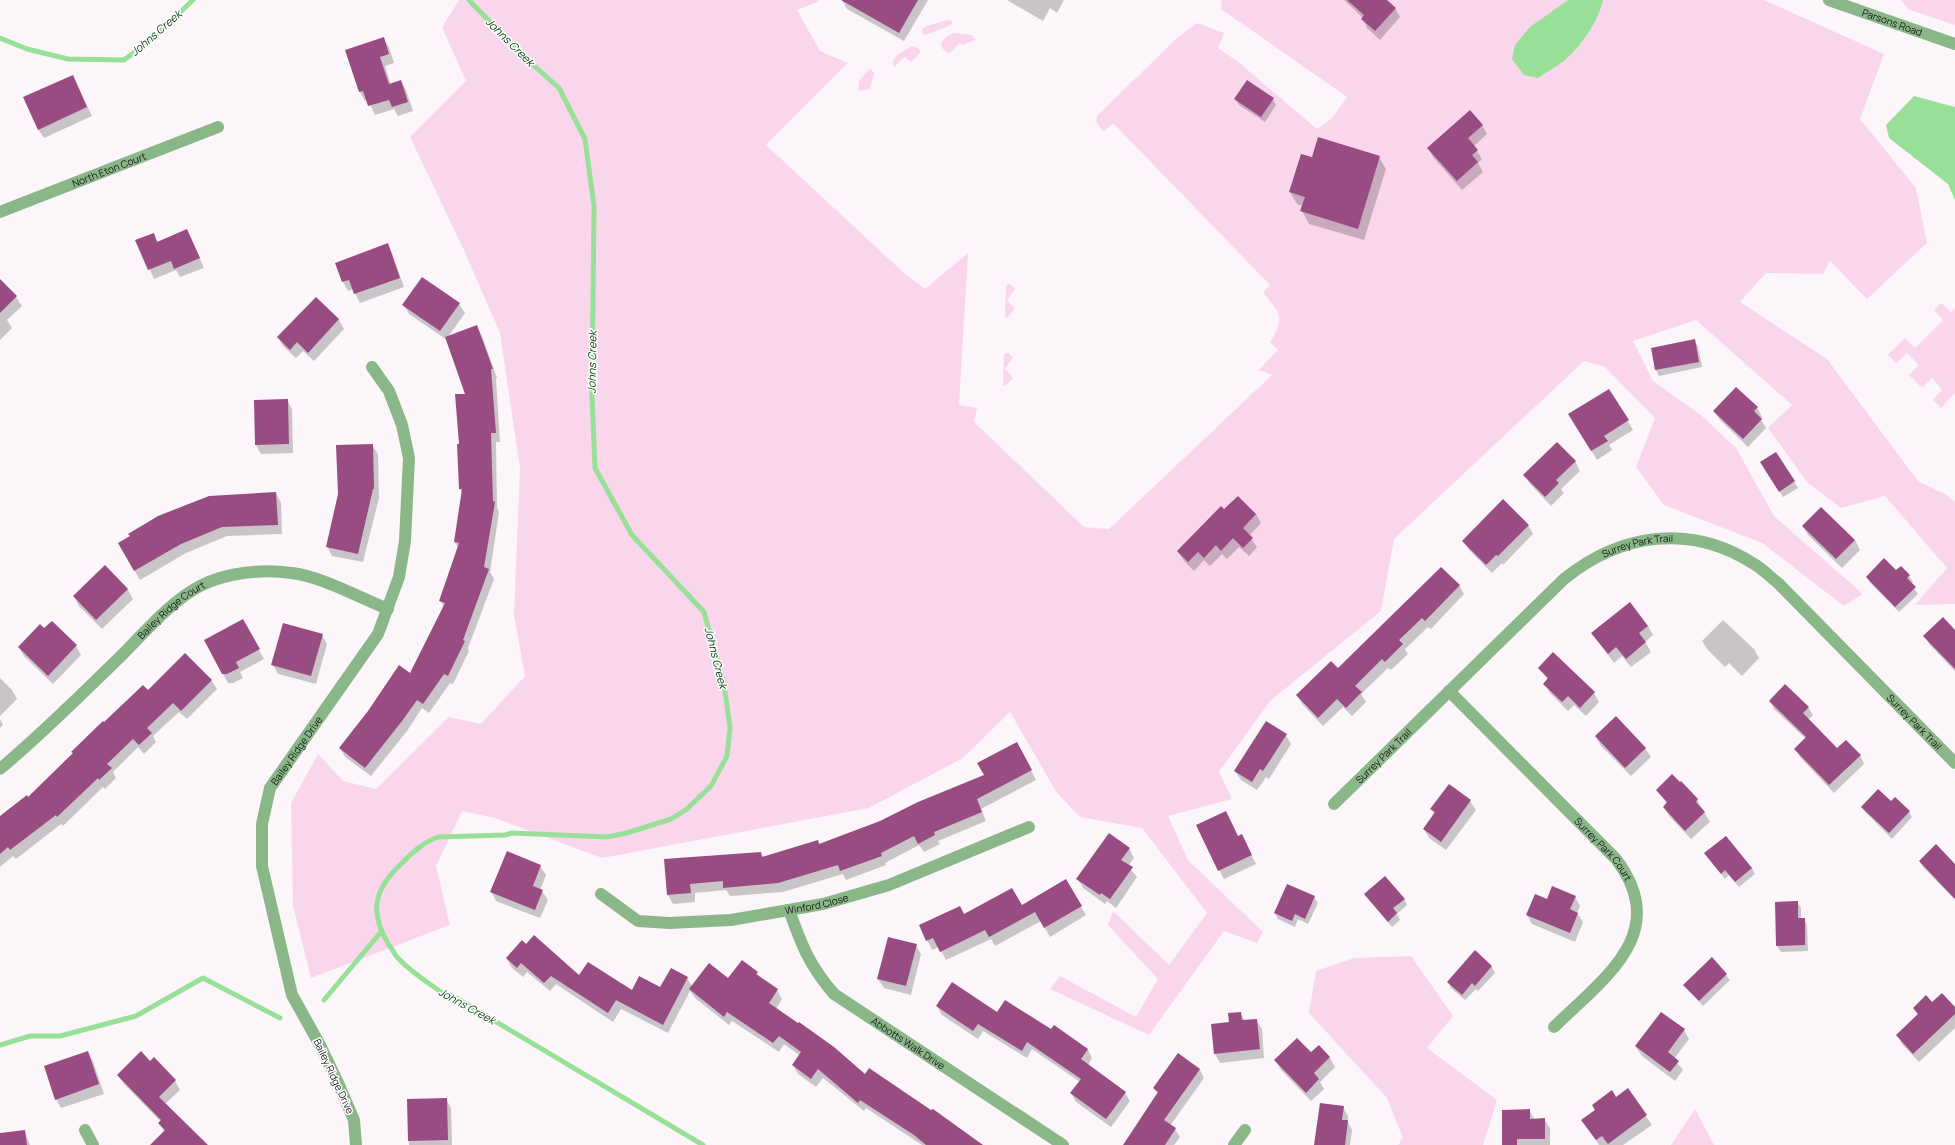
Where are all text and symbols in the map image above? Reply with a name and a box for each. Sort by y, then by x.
water label: Johns Creek [127,5,185,59]
street label: Parsons Road [1860,5,1924,39]
water label: Johns Creek [483,14,539,70]
street label: North Eton Court [70,149,148,190]
water label: Johns Creek [583,329,600,393]
street label: Surrey Park Trail [1599,531,1673,561]
street label: Bailey Ridge Court [134,578,207,642]
water label: Johns Creek [702,626,732,692]
street label: Surrey Park Trail [1884,691,1945,753]
street label: Bailey Ridge Drive [267,713,326,788]
street label: Surrey Park Trail [1352,725,1414,786]
street label: Surrey Park Court [1571,814,1635,883]
street label: Winford Close [784,890,850,918]
water label: Johns Creek [436,984,500,1028]
street label: Abbotts Walk Drive [869,1013,948,1073]
street label: Bailey Ridge Drive [311,1036,358,1116]

